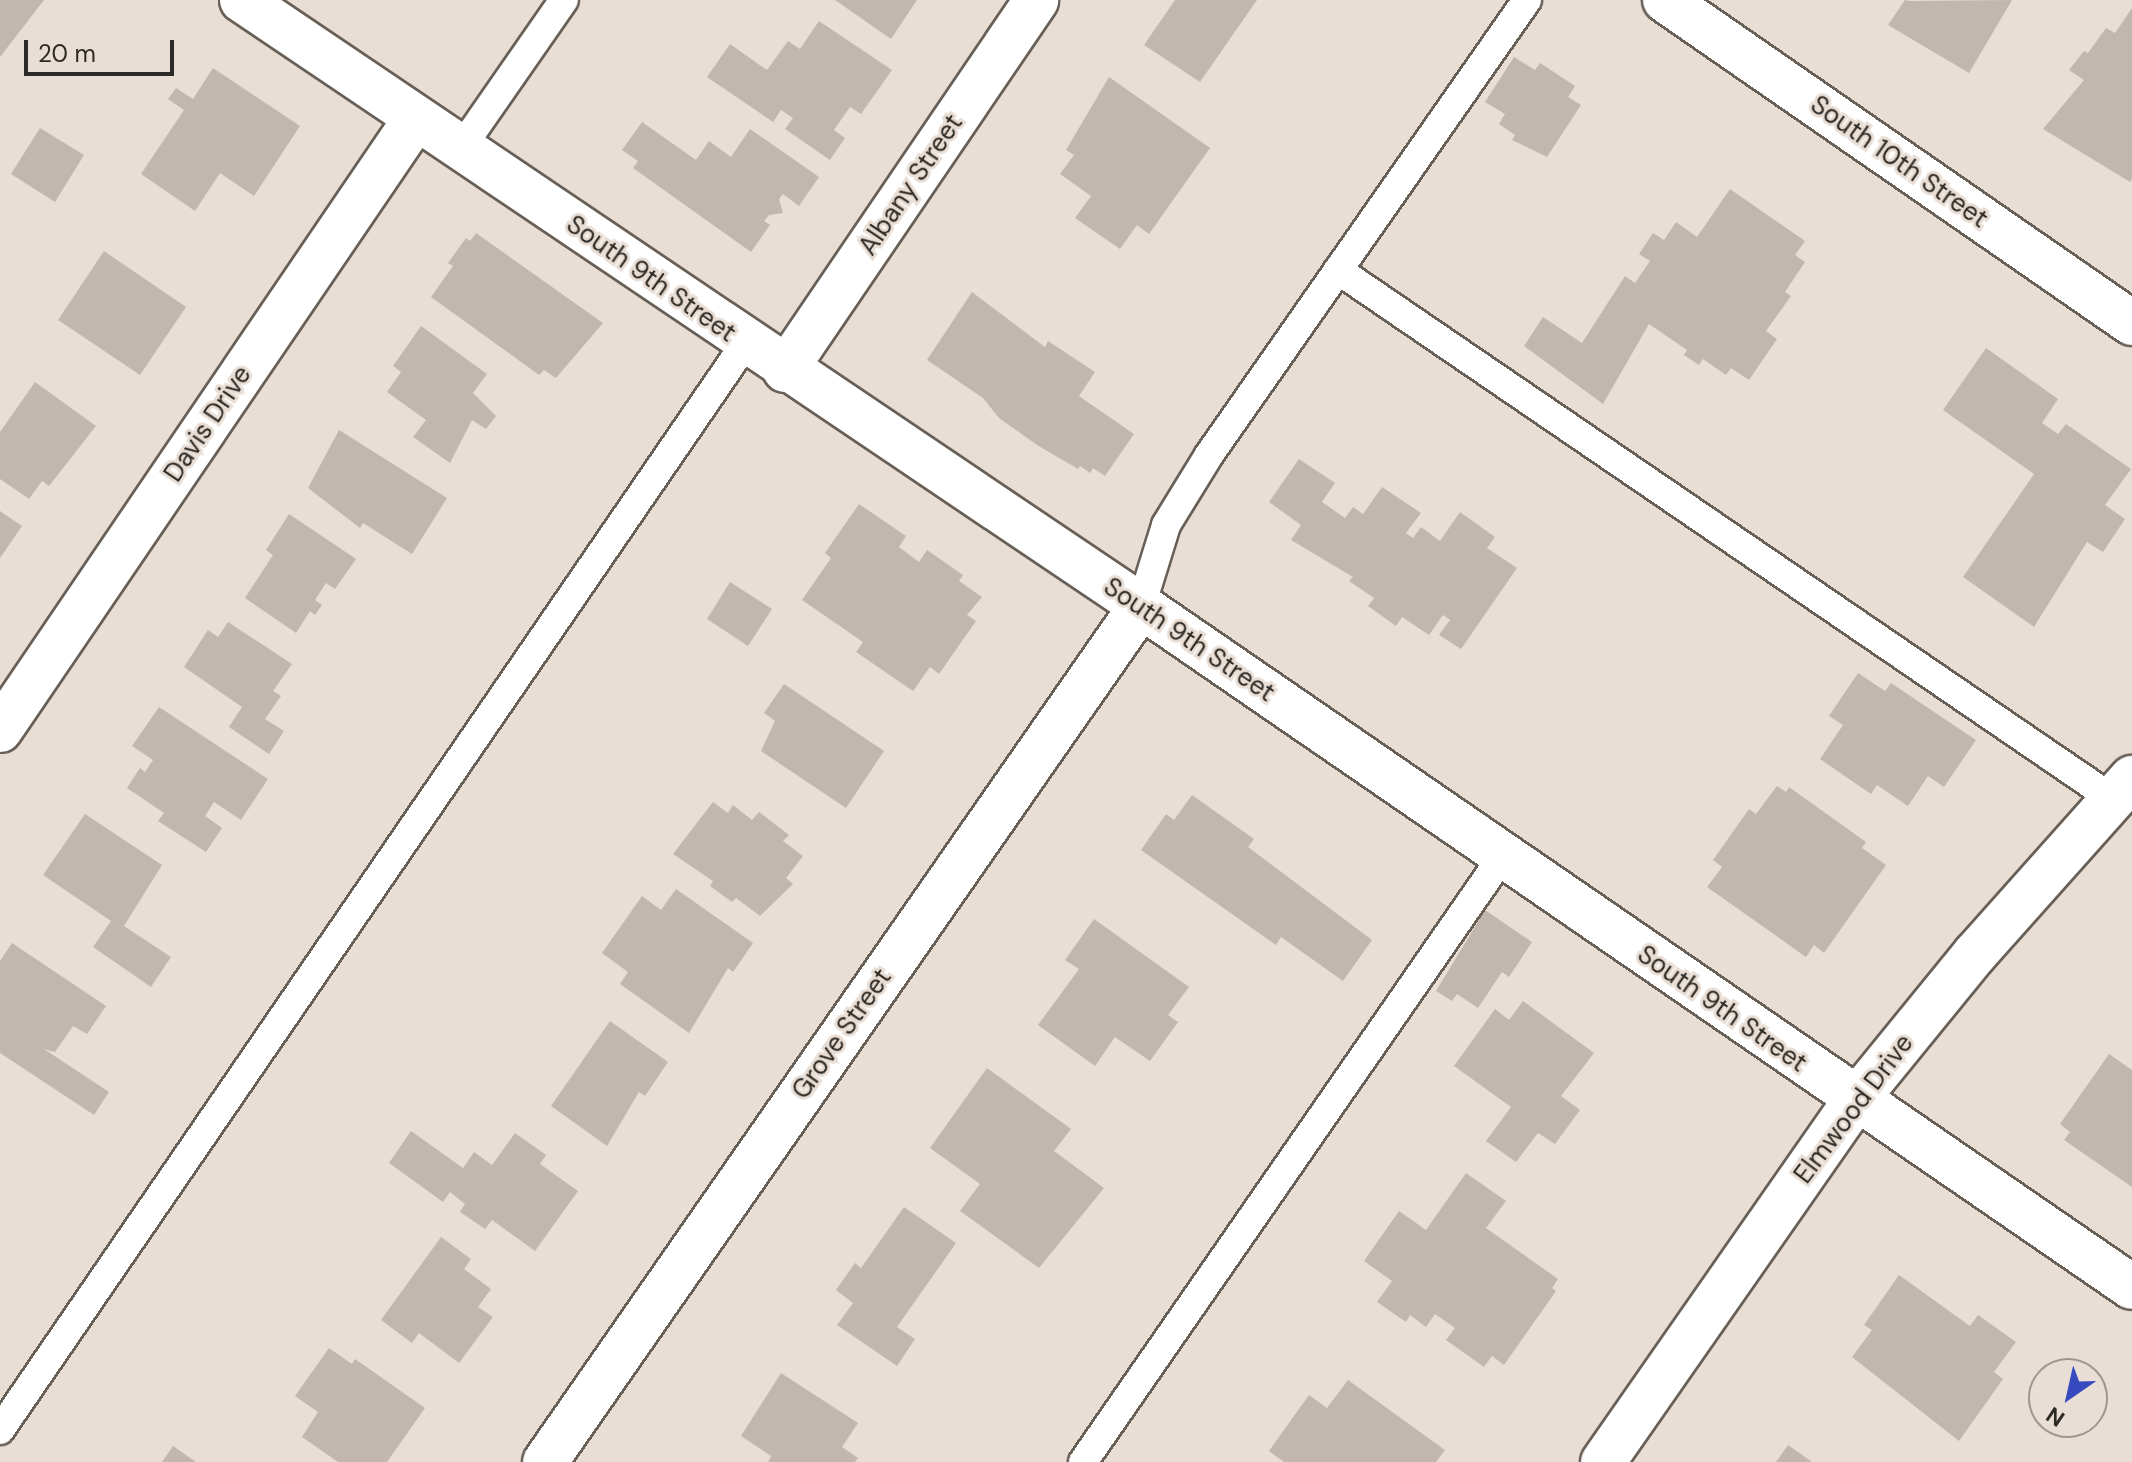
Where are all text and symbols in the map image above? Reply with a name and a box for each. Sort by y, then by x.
scale bar [28,24,178,74]
text: 20 m [38,38,96,69]
street label: South 10th Street [1804,89,1994,235]
street label: Albany Street [852,109,970,261]
street label: South 9th Street [560,209,742,349]
street label: Davis Drive [158,360,258,488]
street label: South 9th Street [1098,571,1280,709]
street label: South 9th Street [1631,939,1813,1079]
street label: Grove Street [786,963,898,1105]
street label: Elmwood Drive [1788,1028,1920,1190]
north arrow [2028,1358,2108,1438]
text: N [2041,1400,2070,1433]

